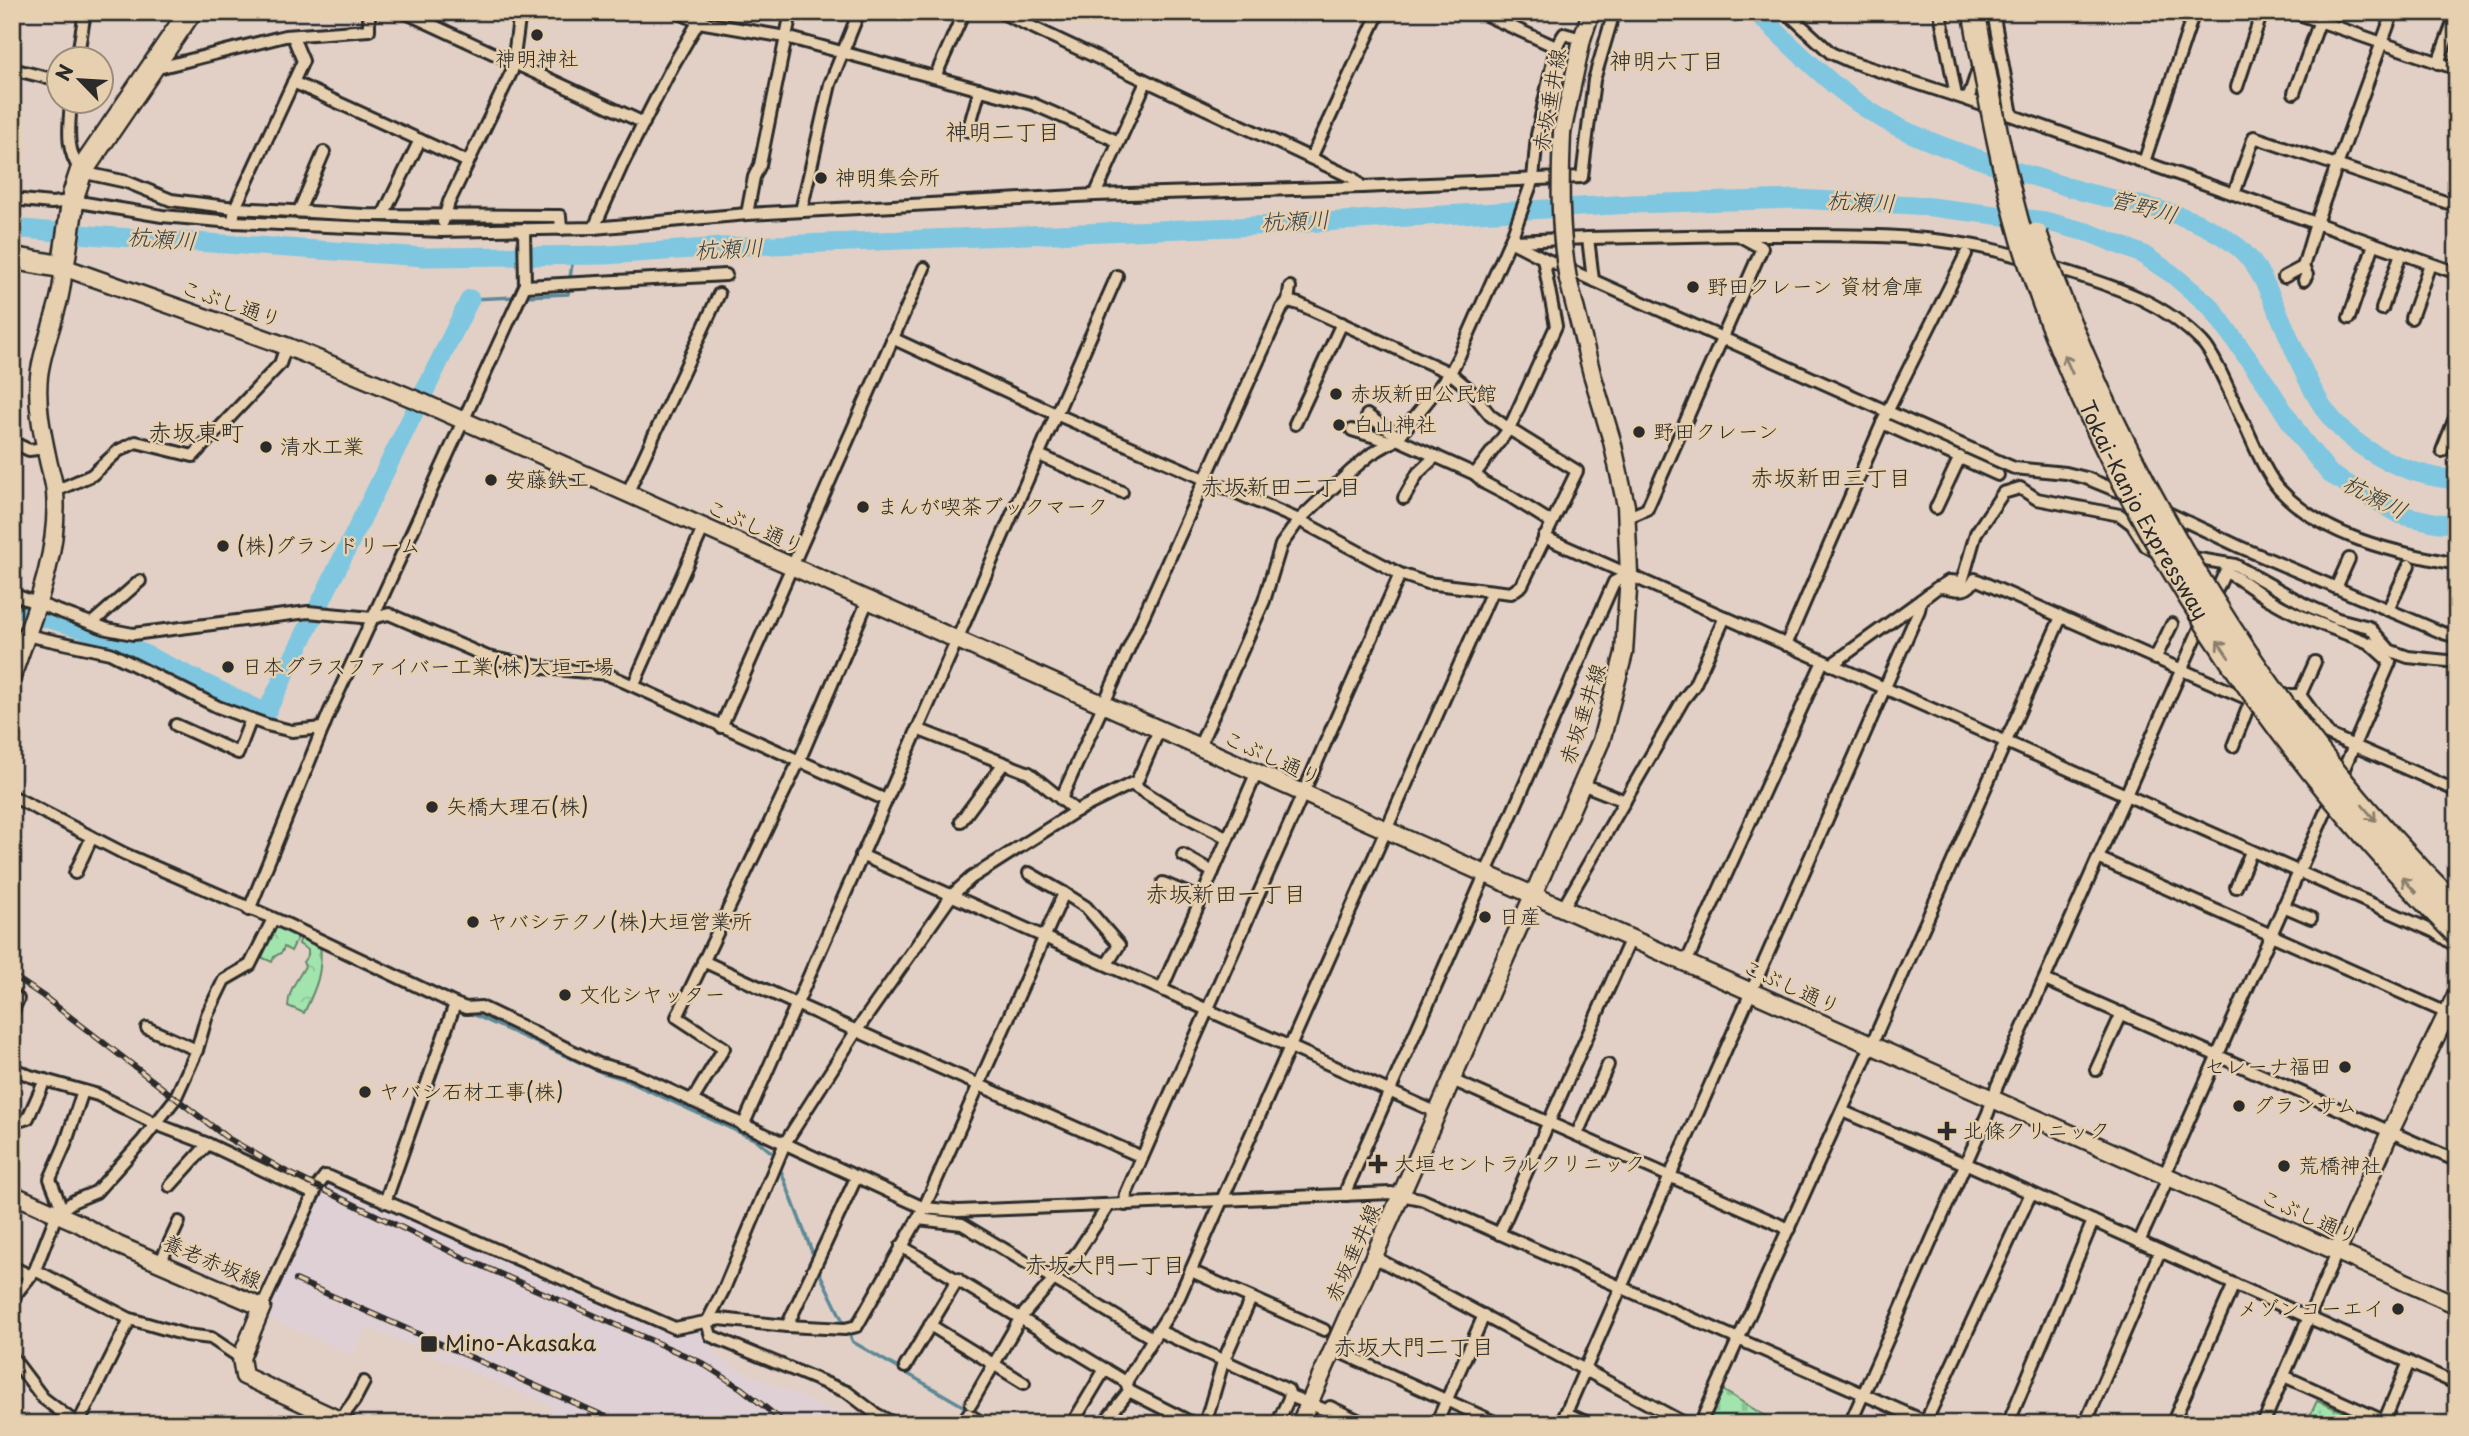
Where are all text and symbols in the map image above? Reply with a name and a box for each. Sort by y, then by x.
marker: 神明神社 [529,27,545,43]
place label: 神明神社 [495,41,579,73]
district label: 神明六丁目 [1610,42,1725,77]
street label: 赤坂垂井線 [1523,45,1573,154]
north arrow [46,46,116,116]
text: N [48,60,80,85]
district label: 神明二丁目 [946,113,1061,148]
place label: 神明集会所 [835,160,940,192]
marker: 神明集会所 [813,170,829,186]
water label: 菅野川 [2107,180,2182,231]
water label: 杭瀬川 [1826,181,1896,220]
water label: 杭瀬川 [1260,200,1330,239]
water label: 杭瀬川 [126,218,198,257]
water label: 杭瀬川 [694,228,764,267]
place label: 野田クレーン 資材倉庫 [1707,269,1923,301]
street label: こぶし通り [177,270,286,334]
marker: 野田クレーン 資材倉庫 [1685,279,1701,295]
one-way arrow [2061,354,2074,375]
place label: 赤坂新田公民館 [1350,376,1497,408]
marker: 赤坂新田公民館 [1328,386,1344,402]
street label: Tokai-Kanjo Expressway [2072,395,2218,625]
place label: 白山神社 [1353,407,1437,439]
district label: 赤坂東町 [148,413,244,449]
place label: 野田クレーン [1653,414,1779,446]
marker: 白山神社 [1331,417,1347,433]
marker: 野田クレーン [1631,424,1647,440]
place label: 清水工業 [280,429,364,461]
marker: 清水工業 [258,439,274,455]
district label: 赤坂新田三丁目 [1751,459,1912,494]
place label: 安藤鉄工 [505,462,589,494]
water label: 杭瀬川 [2337,464,2414,527]
district label: 赤坂新田二丁目 [1201,468,1362,503]
marker: 安藤鉄工 [483,472,499,488]
street label: こぶし通り [701,489,810,561]
place label: まんが喫茶ブックマーク [877,489,1108,521]
marker: まんが喫茶ブックマーク [855,499,871,515]
place label: (株)グランドリーム [237,528,421,560]
marker: (株)グランドリーム [215,538,231,554]
one-way arrow [2216,640,2230,659]
place label: 日本グラスファイバー工業(株)大垣工場 [242,649,614,681]
marker: 日本グラスファイバー工業(株)大垣工場 [220,659,236,675]
street label: 赤坂垂井線 [1550,659,1613,768]
street label: こぶし通り [1218,720,1327,792]
place label: 矢橋大理石(株) [446,789,589,821]
marker: 矢橋大理石(株) [424,799,440,815]
one-way arrow [2361,803,2376,821]
district label: 赤坂新田一丁目 [1146,875,1307,910]
one-way arrow [2401,877,2418,894]
place label: 日産 [1499,899,1541,931]
place label: ヤバシテクノ(株)大垣営業所 [487,904,753,936]
marker: 日産 [1477,909,1493,925]
marker: ヤバシテクノ(株)大垣営業所 [465,914,481,930]
street label: こぶし通り [1737,949,1846,1021]
place label: 文化シヤッター [579,977,726,1009]
marker: 文化シヤッター [557,987,573,1003]
place label: セレーナ福田 [2204,1049,2331,1081]
marker: セレーナ福田 [2337,1059,2353,1075]
place label: ヤバシ石材工事(株) [379,1074,564,1106]
marker: ヤバシ石材工事(株) [357,1084,373,1100]
place label: グランサム [2253,1088,2357,1120]
marker: グランサム [2231,1098,2247,1114]
place label: 北條クリニック [1963,1113,2110,1145]
marker: 北條クリニック [1937,1121,1957,1141]
place label: 大垣セントラルクリニック [1394,1146,1645,1178]
place label: 荒橋神社 [2298,1148,2382,1180]
marker: 大垣セントラルクリニック [1368,1154,1388,1174]
marker: 荒橋神社 [2276,1158,2292,1174]
street label: こぶし通り [2255,1179,2364,1251]
street label: 赤坂垂井線 [1315,1198,1387,1307]
street label: 養老赤坂線 [158,1225,267,1295]
district label: 赤坂大門一丁目 [1025,1246,1186,1281]
place label: メゾンコーエイ [2237,1291,2384,1323]
marker: メゾンコーエイ [2390,1301,2406,1317]
place label: Mino-Akasaka [445,1326,597,1358]
district label: 赤坂大門二丁目 [1334,1328,1495,1363]
marker: Mino-Akasaka [419,1334,439,1354]

